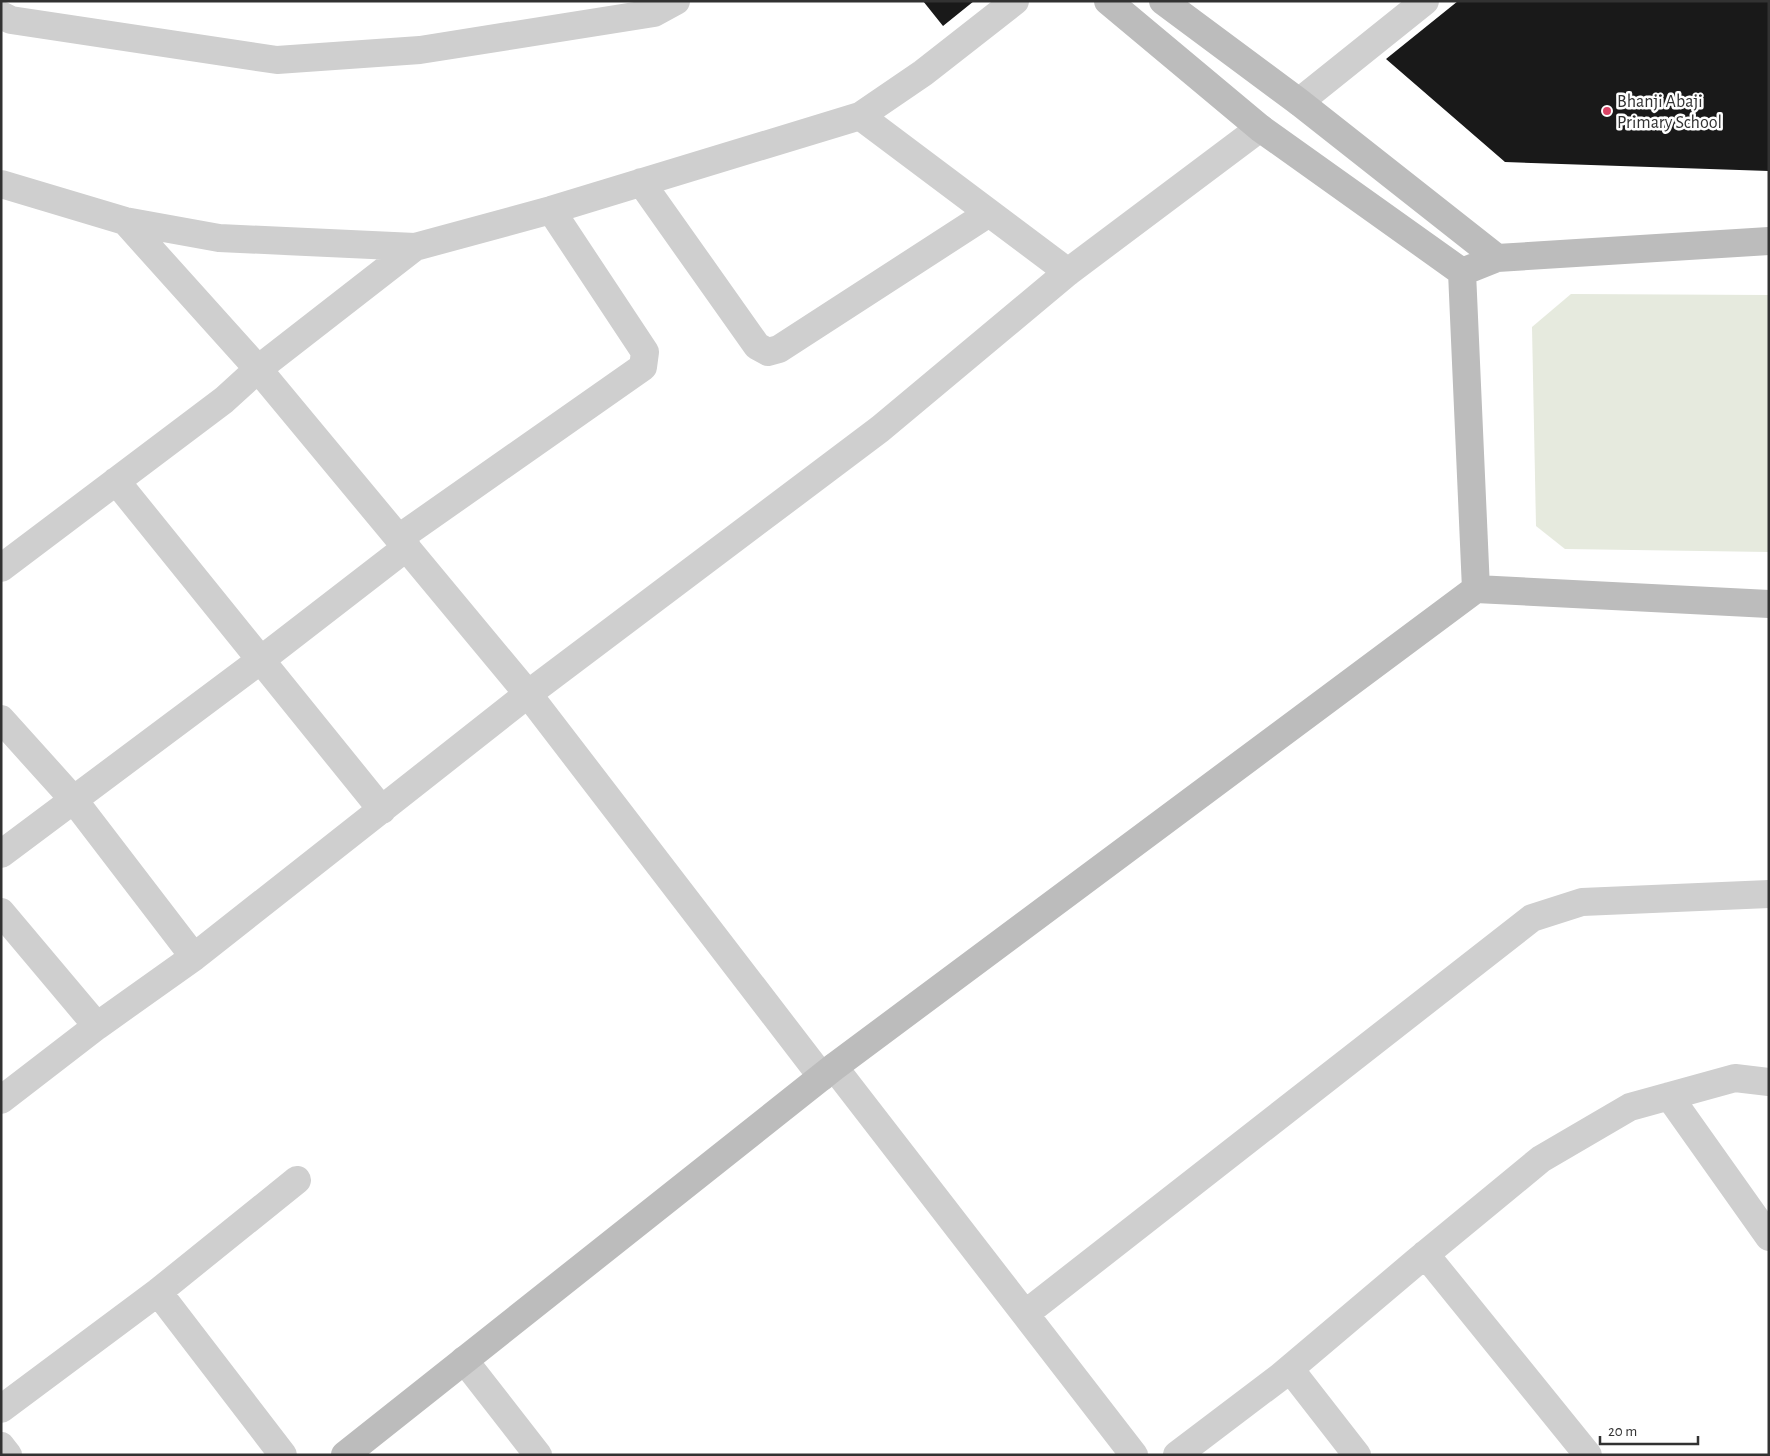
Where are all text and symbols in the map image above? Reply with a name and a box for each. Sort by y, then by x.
place label: Bhanji Abaji Primary School [1617,93,1722,132]
marker: Bhanji Abaji Primary School [1601,105,1613,117]
scale bar [1600,1414,1698,1446]
text: 20 m [1608,1424,1637,1439]

